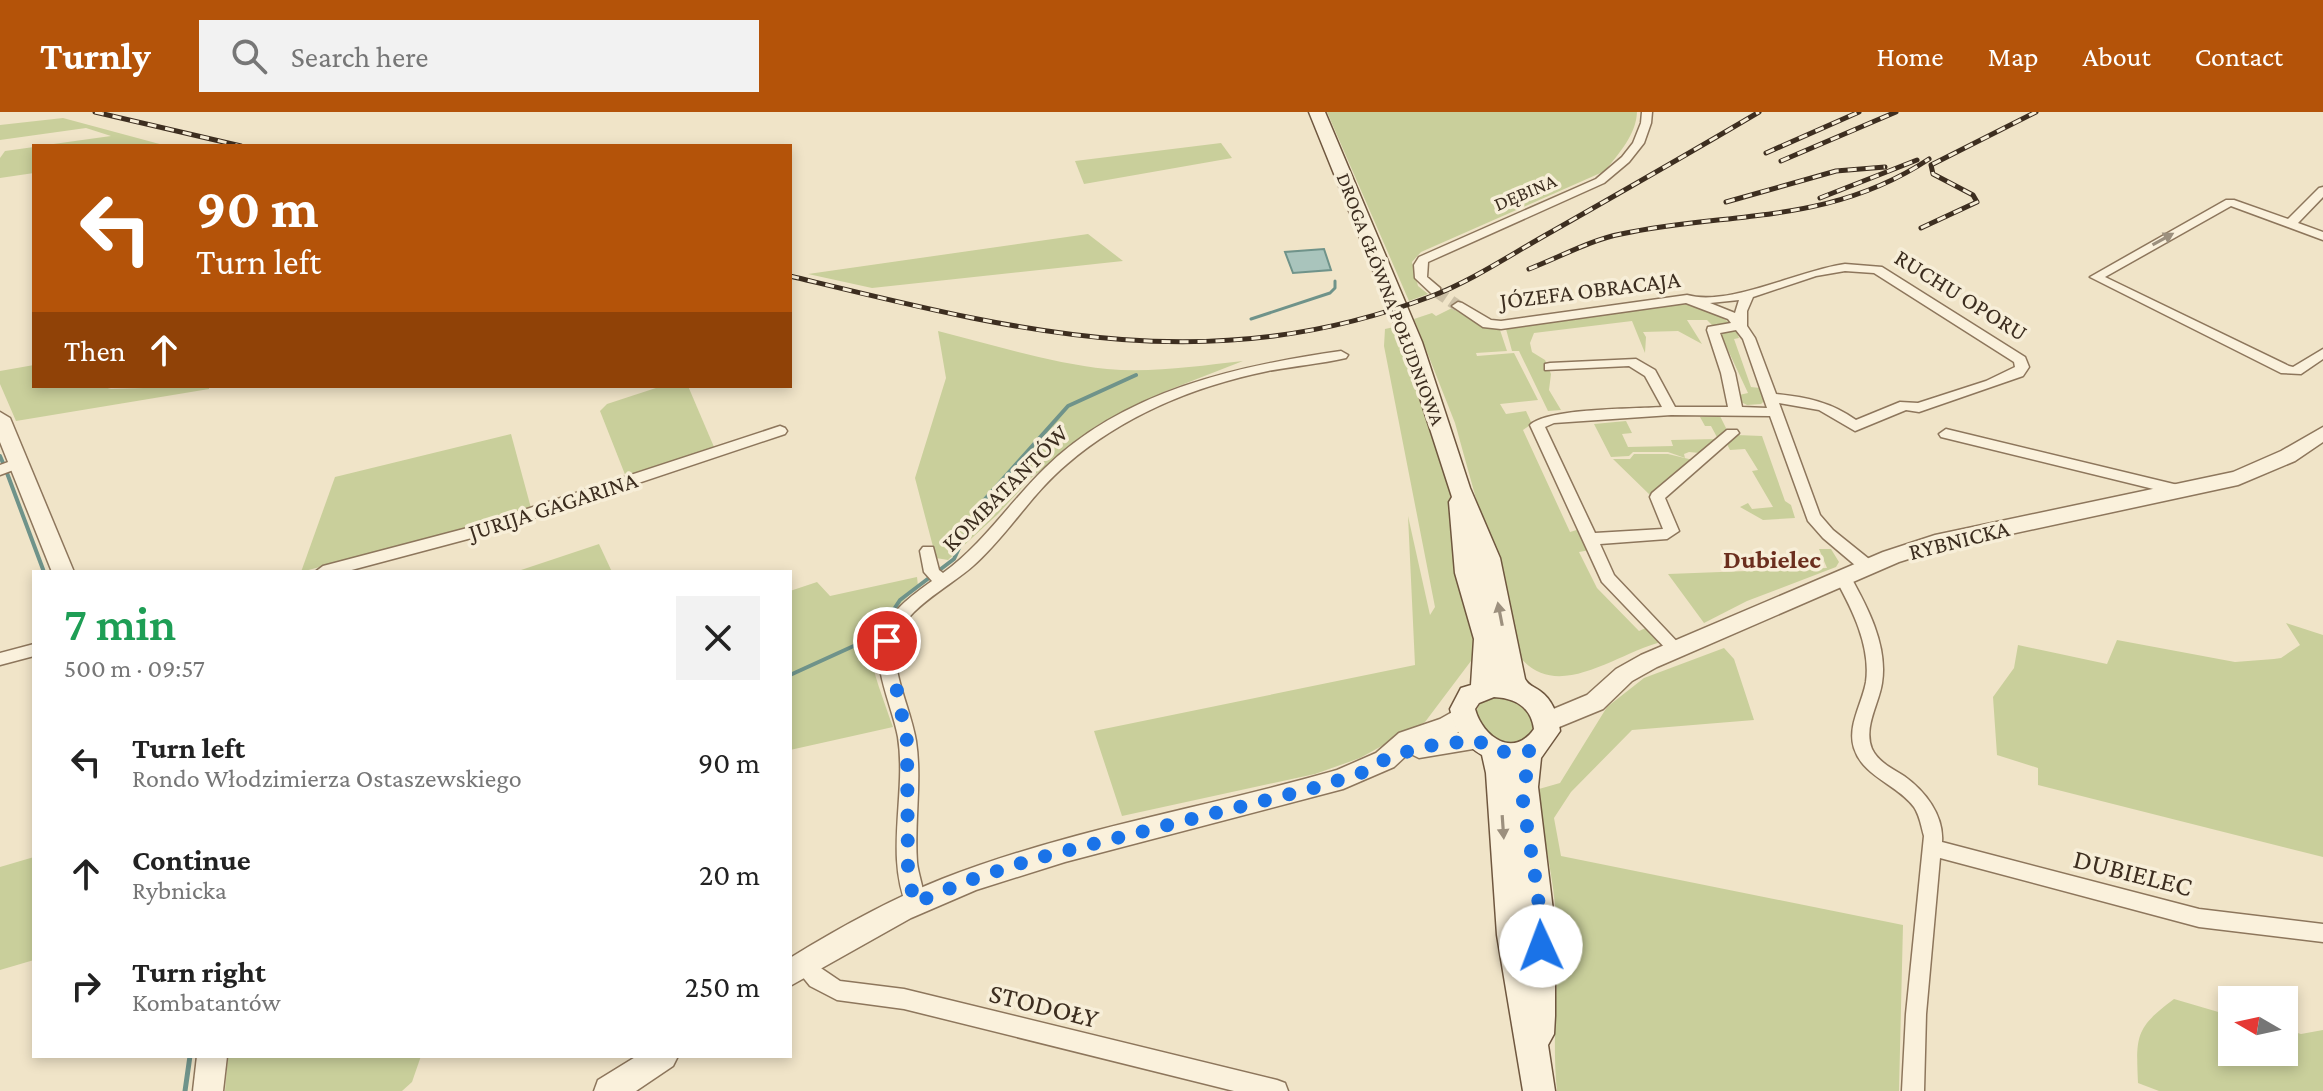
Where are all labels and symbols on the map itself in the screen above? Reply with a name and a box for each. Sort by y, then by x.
street label: DĘBINA [1491,169,1560,216]
street label: DROGA GŁÓWNA POŁUDNIOWA [1333,170,1450,429]
one-way arrow [2152,233,2174,247]
street label: RUCHU OPORU [1890,243,2033,346]
street label: JÓZEFA OBRACAJA [1496,265,1682,314]
street label: KOMBATANTÓW [936,419,1073,556]
street label: JURIJA GAGARINA [463,465,641,546]
street label: RYBNICKA [1906,514,2012,565]
district label: Dubielec [1723,545,1821,574]
one-way arrow [1494,601,1506,626]
pin [853,607,921,675]
one-way arrow [1497,815,1510,840]
street label: DUBIELEC [2070,843,2196,902]
position arrow [1499,904,1583,988]
street label: STODOŁY [986,977,1102,1034]
north arrow [2218,986,2298,1066]

